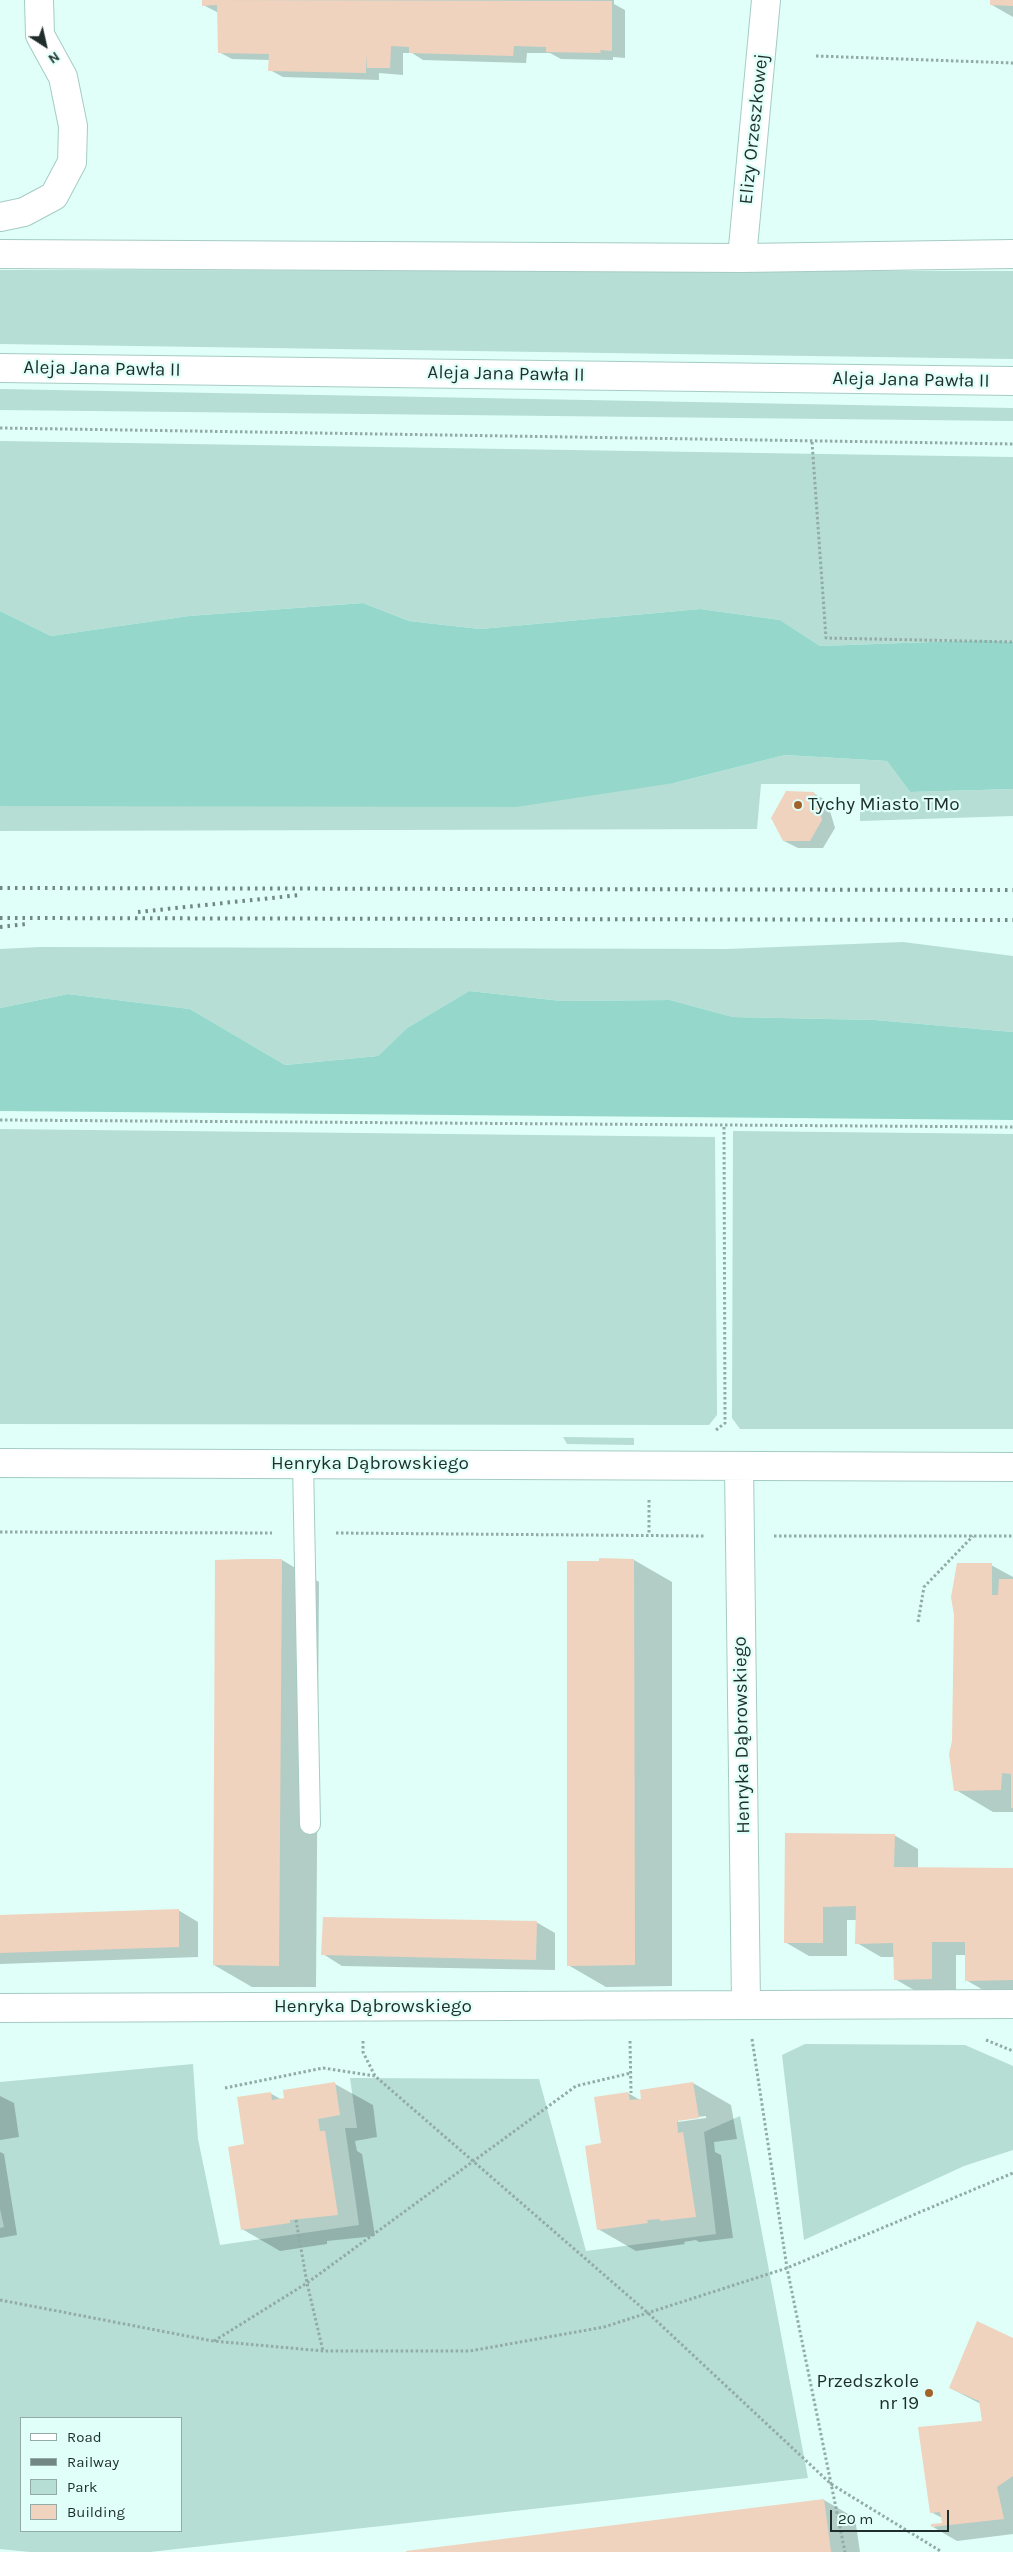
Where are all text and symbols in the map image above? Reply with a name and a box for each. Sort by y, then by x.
north arrow [20,20,70,70]
text: N [45,48,63,68]
street label: Elizy Orzeszkowej [735,52,773,206]
street label: Aleja Jana Pawła II [23,356,181,382]
street label: Aleja Jana Pawła II [427,361,585,387]
street label: Aleja Jana Pawła II [832,367,990,393]
place label: Tychy Miasto TMo [808,794,960,816]
marker: Tychy Miasto TMo [792,799,804,811]
street label: Henryka Dąbrowskiego [271,1453,469,1475]
street label: Henryka Dąbrowskiego [729,1636,755,1834]
street label: Henryka Dąbrowskiego [274,1996,472,2018]
place label: Przedszkole nr 19 [816,2371,919,2415]
marker: Przedszkole nr 19 [923,2387,935,2399]
legend [20,2417,182,2532]
text: Road [67,2428,102,2446]
text: Railway [67,2453,119,2471]
text: Park [67,2478,97,2496]
scale bar [833,2500,952,2532]
text: Building [67,2503,125,2521]
text: 20 m [838,2510,873,2528]

